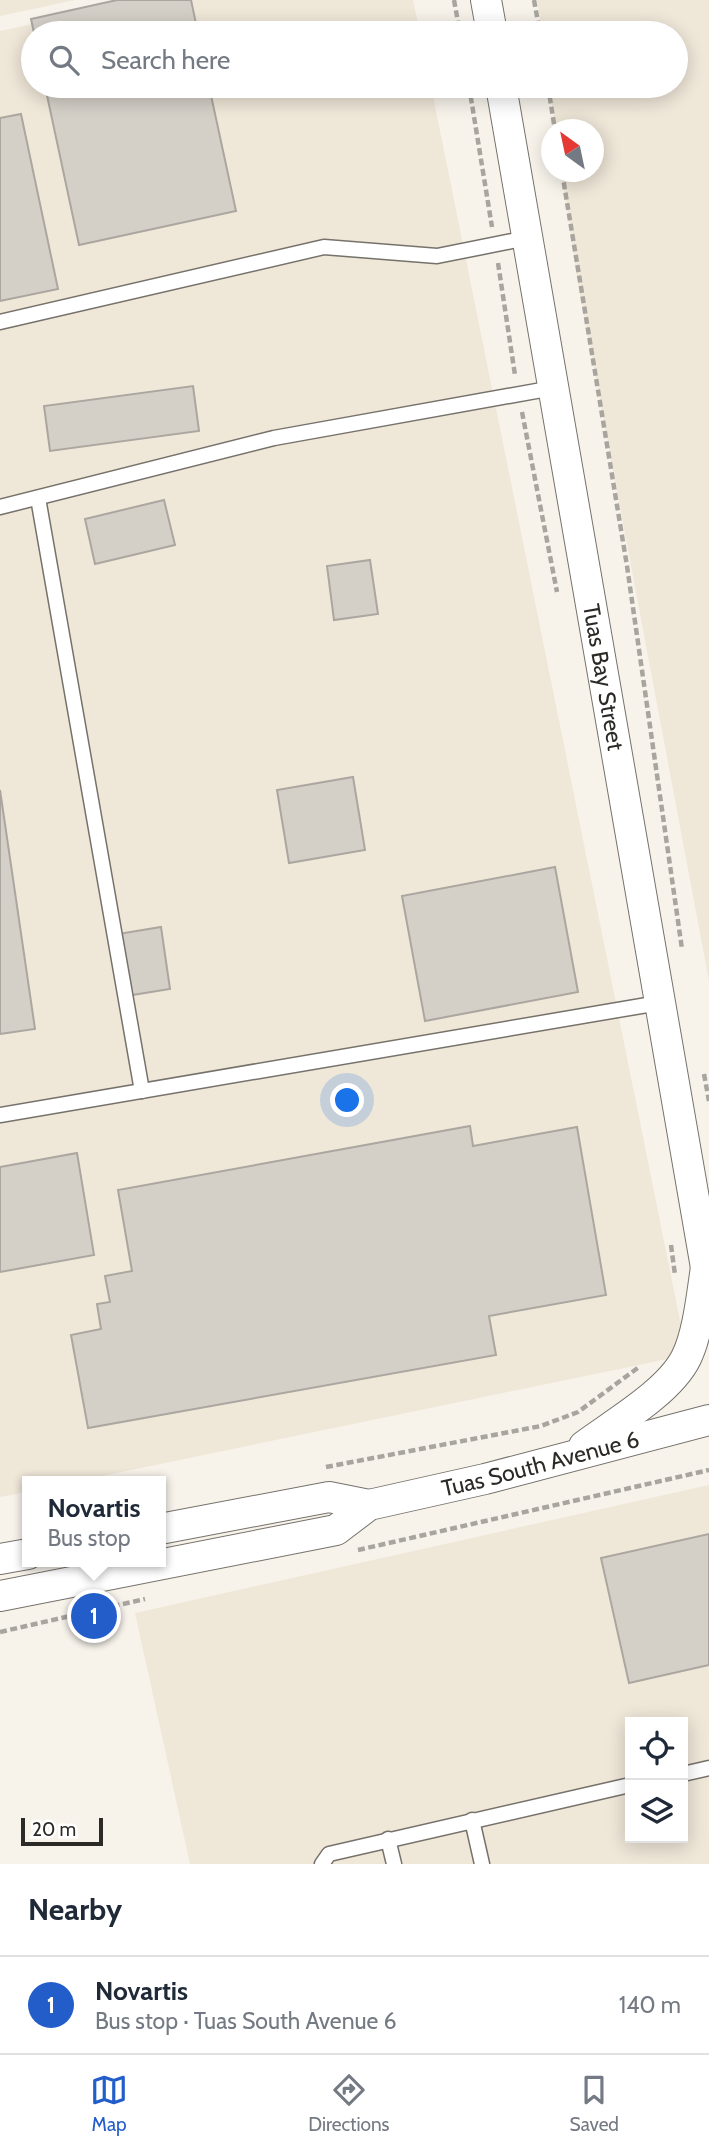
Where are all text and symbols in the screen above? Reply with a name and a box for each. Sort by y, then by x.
search box [21,21,688,98]
icon: search [45,41,83,79]
text: Search here [101,44,230,76]
north arrow [541,119,604,182]
street label: Tuas Bay Street [577,602,630,753]
your location [330,1083,364,1117]
street label: Tuas South Avenue 6 [439,1425,642,1502]
popup [22,1476,166,1567]
text: Novartis [47,1492,141,1524]
text: Bus stop [47,1524,130,1552]
pin: 1 [71,1590,117,1642]
map controls [625,1717,688,1843]
button: locate [625,1717,688,1780]
button: layers [625,1780,688,1843]
scale bar [21,1815,103,1847]
text: 20 m [32,1818,76,1841]
text: Nearby [28,1891,122,1928]
text: Novartis [95,1975,188,2007]
text: 1 [47,1991,55,2019]
text: 140 m [619,1991,681,2019]
text: Bus stop · Tuas South Avenue 6 [95,2007,397,2035]
tab: Map [90,2071,128,2136]
tab: Directions [308,2071,389,2136]
tab: Saved [570,2071,619,2136]

